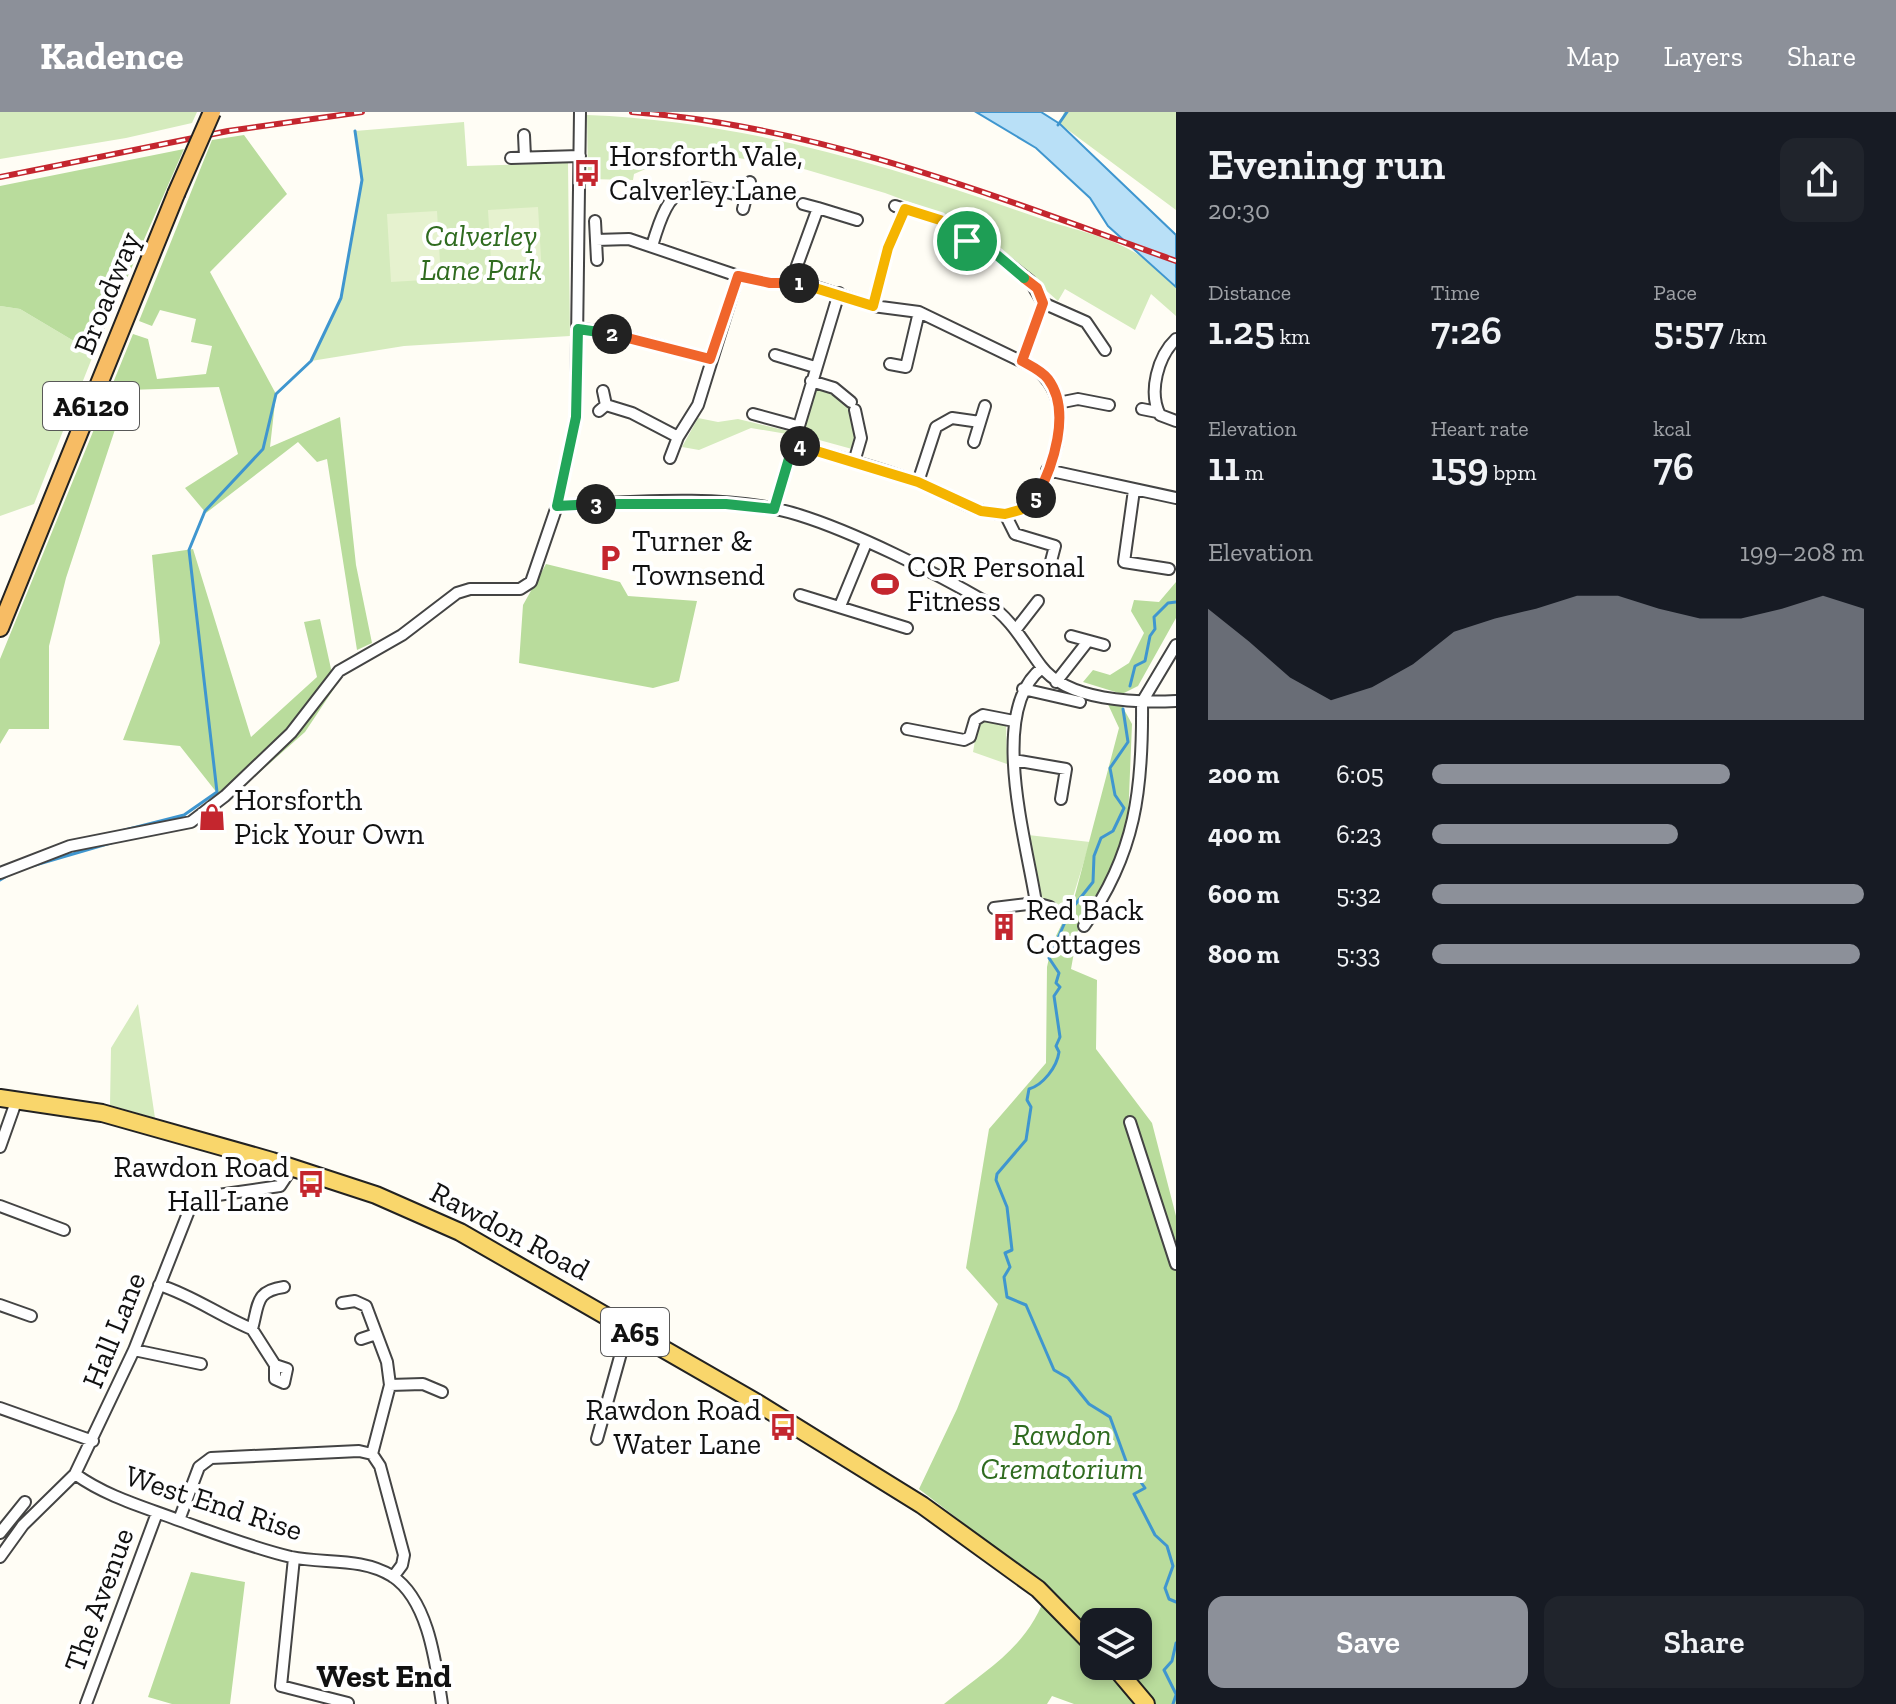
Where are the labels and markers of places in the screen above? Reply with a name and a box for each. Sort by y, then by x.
place label: Horsforth Vale, Calverley Lane [609,138,803,208]
bus stop icon: Horsforth Vale, Calverley Lane [572,158,602,188]
pin [933,207,1001,275]
pin: 1 [779,263,819,303]
pin: 2 [592,314,632,354]
pin: 4 [780,426,820,466]
pin: 5 [1016,478,1056,518]
pin: 3 [576,484,616,524]
place label: Turner & Townsend [632,523,765,593]
parking icon: Turner & Townsend [595,543,625,573]
place label: COR Personal Fitness [907,549,1085,619]
sports icon: COR Personal Fitness [870,569,900,599]
place label: Horsforth Pick Your Own [234,782,424,852]
shop icon: Horsforth Pick Your Own [197,802,227,832]
place label: Red Back Cottages [1026,892,1144,962]
building icon: Red Back Cottages [989,912,1019,942]
place label: Rawdon Road Hall Lane [114,1149,290,1219]
bus stop icon: Rawdon Road Hall Lane [296,1169,326,1199]
place label: Rawdon Road Water Lane [586,1392,762,1462]
bus stop icon: Rawdon Road Water Lane [768,1412,798,1442]

